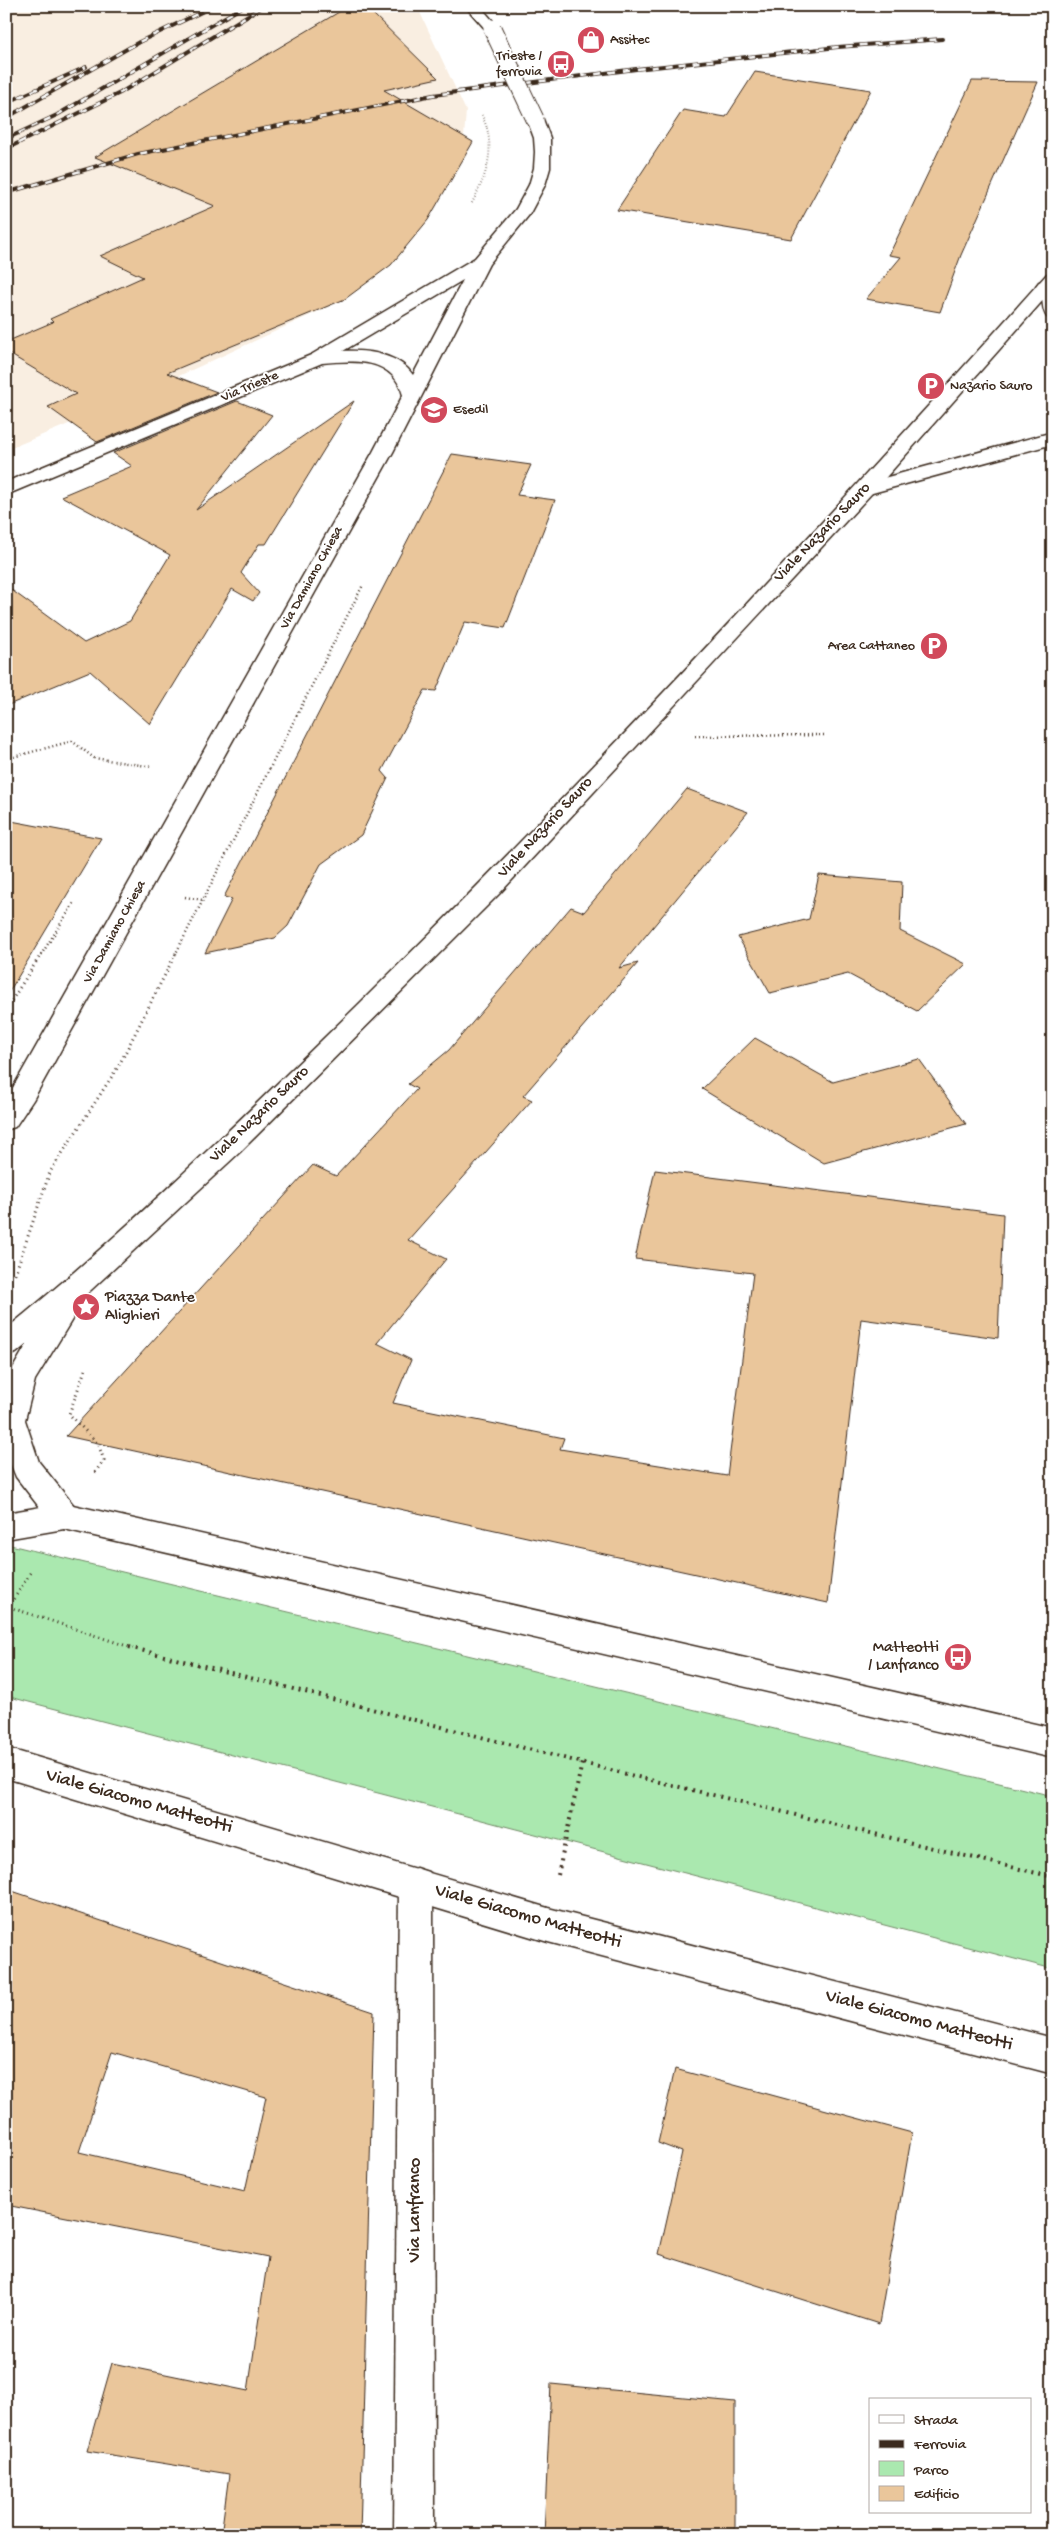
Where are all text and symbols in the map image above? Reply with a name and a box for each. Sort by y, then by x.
shop icon: Assitec [576,25,606,55]
place label: Assitec [610,32,651,49]
place label: Trieste / ferrovia [495,48,543,81]
bus stop icon: Trieste / ferrovia [546,49,576,79]
street label: Via Trieste [218,367,282,407]
parking icon: Nazario Sauro [916,371,946,401]
place label: Nazario Sauro [950,378,1033,395]
school or university icon: Esedil [419,395,449,425]
place label: Esedil [453,402,488,419]
street label: Viale Nazario Sauro [770,479,875,587]
street label: Via Damiano Chiesa [276,522,348,633]
parking icon: Area Cattaneo [919,631,949,661]
place label: Area Cattaneo [828,638,915,655]
street label: Viale Nazario Sauro [494,774,598,883]
street label: Via Damiano Chiesa [79,876,151,987]
street label: Viale Nazario Sauro [206,1063,314,1168]
place label: Piazza Dante Alighieri [104,1289,195,1326]
place icon: Piazza Dante Alighieri [71,1292,101,1322]
place label: Matteotti / Lanfranco [868,1639,939,1676]
bus stop icon: Matteotti / Lanfranco [943,1642,973,1672]
street label: Viale Giacomo Matteotti [42,1764,235,1840]
street label: Viale Giacomo Matteotti [431,1879,624,1955]
street label: Viale Giacomo Matteotti [822,1985,1015,2057]
street label: Via Lanfranco [404,2158,427,2263]
legend [869,2398,1032,2514]
text: Strada [914,2412,959,2430]
text: Ferrovia [913,2436,967,2454]
text: Parco [913,2462,949,2480]
text: Edificio [914,2486,960,2504]

